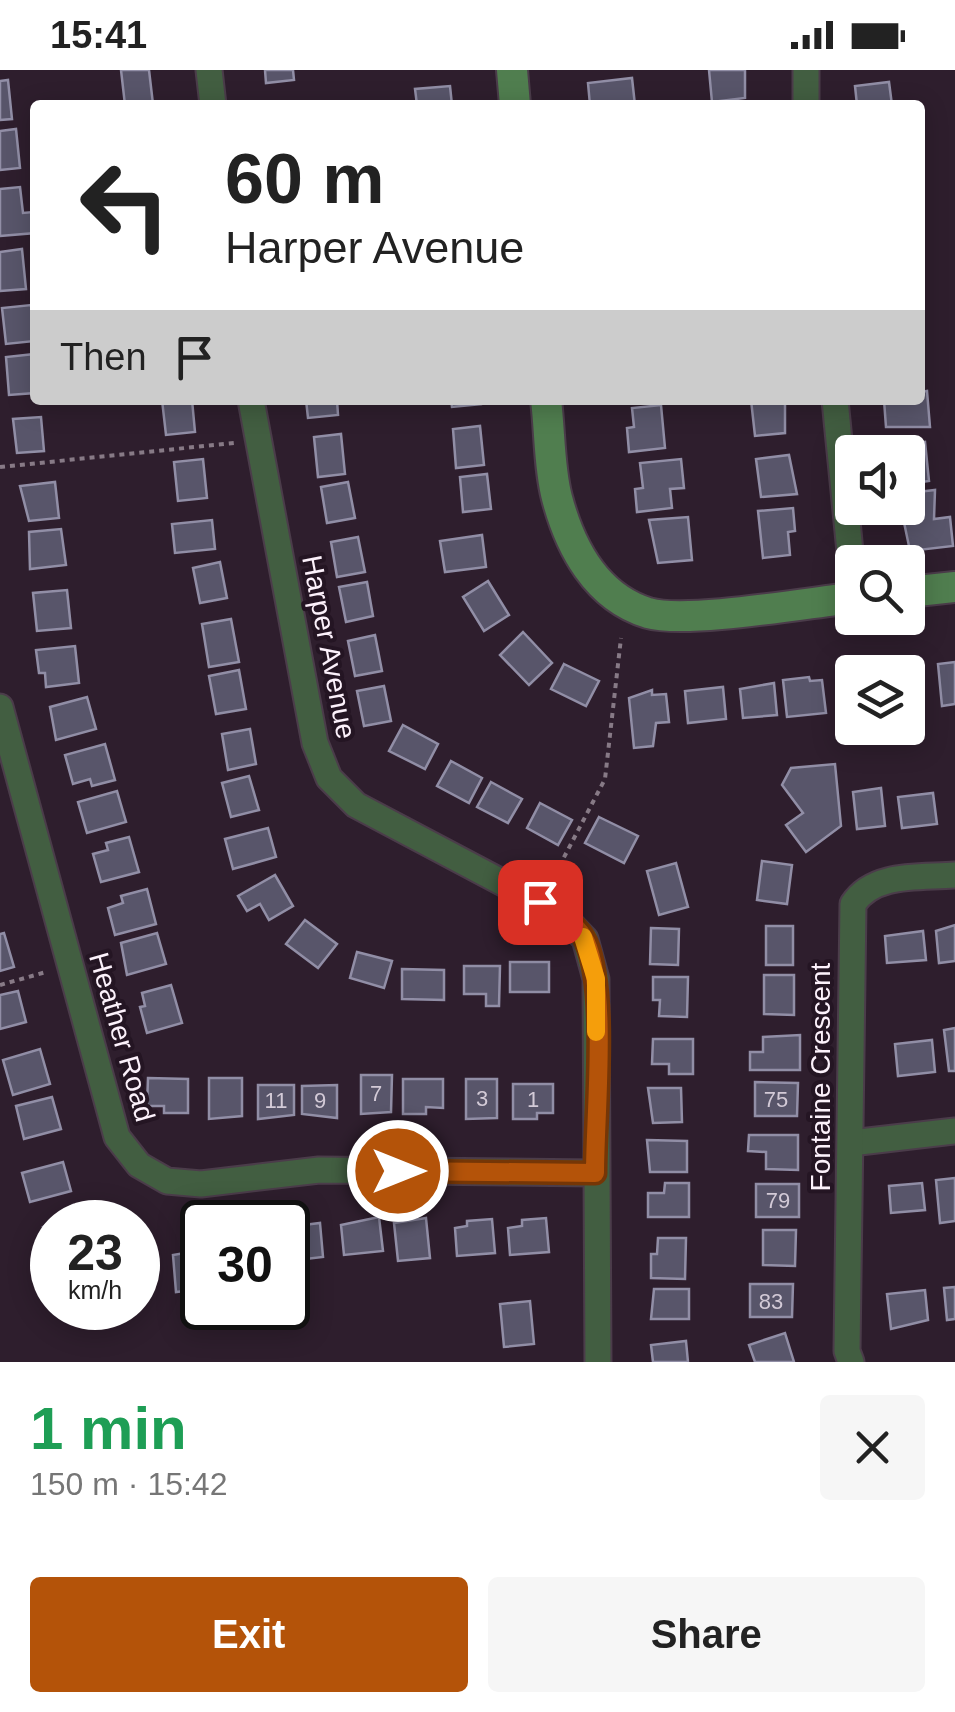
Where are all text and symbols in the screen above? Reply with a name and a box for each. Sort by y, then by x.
text: 15:41 [50,14,147,56]
icon: left [60,140,190,270]
text: 60 m [225,140,385,218]
text: Harper Avenue [225,222,524,273]
icon: arrive [167,330,222,385]
text: Then [60,336,147,378]
map controls [835,435,925,745]
button: sound [835,435,925,525]
button: search [835,545,925,635]
street label: Harper Avenue [296,553,362,741]
button: layers [835,655,925,745]
pin [498,860,583,945]
icon: arrive [513,875,568,930]
street label: Heather Road [83,949,161,1125]
street label: Fontaine Crescent [805,962,836,1191]
house number: 7 [370,1081,382,1106]
house number: 3 [476,1086,488,1111]
house number: 1 [527,1087,539,1112]
house number: 75 [764,1087,788,1112]
house number: 11 [265,1088,287,1113]
house number: 9 [314,1088,326,1113]
position arrow [346,1119,450,1223]
house number: 79 [766,1188,790,1213]
speed limit sign: 30 [180,1200,310,1330]
text: 23 [67,1225,123,1281]
text: km/h [68,1276,122,1304]
house number: 83 [759,1289,783,1314]
text: 1 min [30,1395,187,1462]
button: close [820,1395,925,1500]
text: 150 m · 15:42 [30,1466,227,1502]
button: Exit [30,1577,468,1692]
button: Share [488,1577,925,1692]

